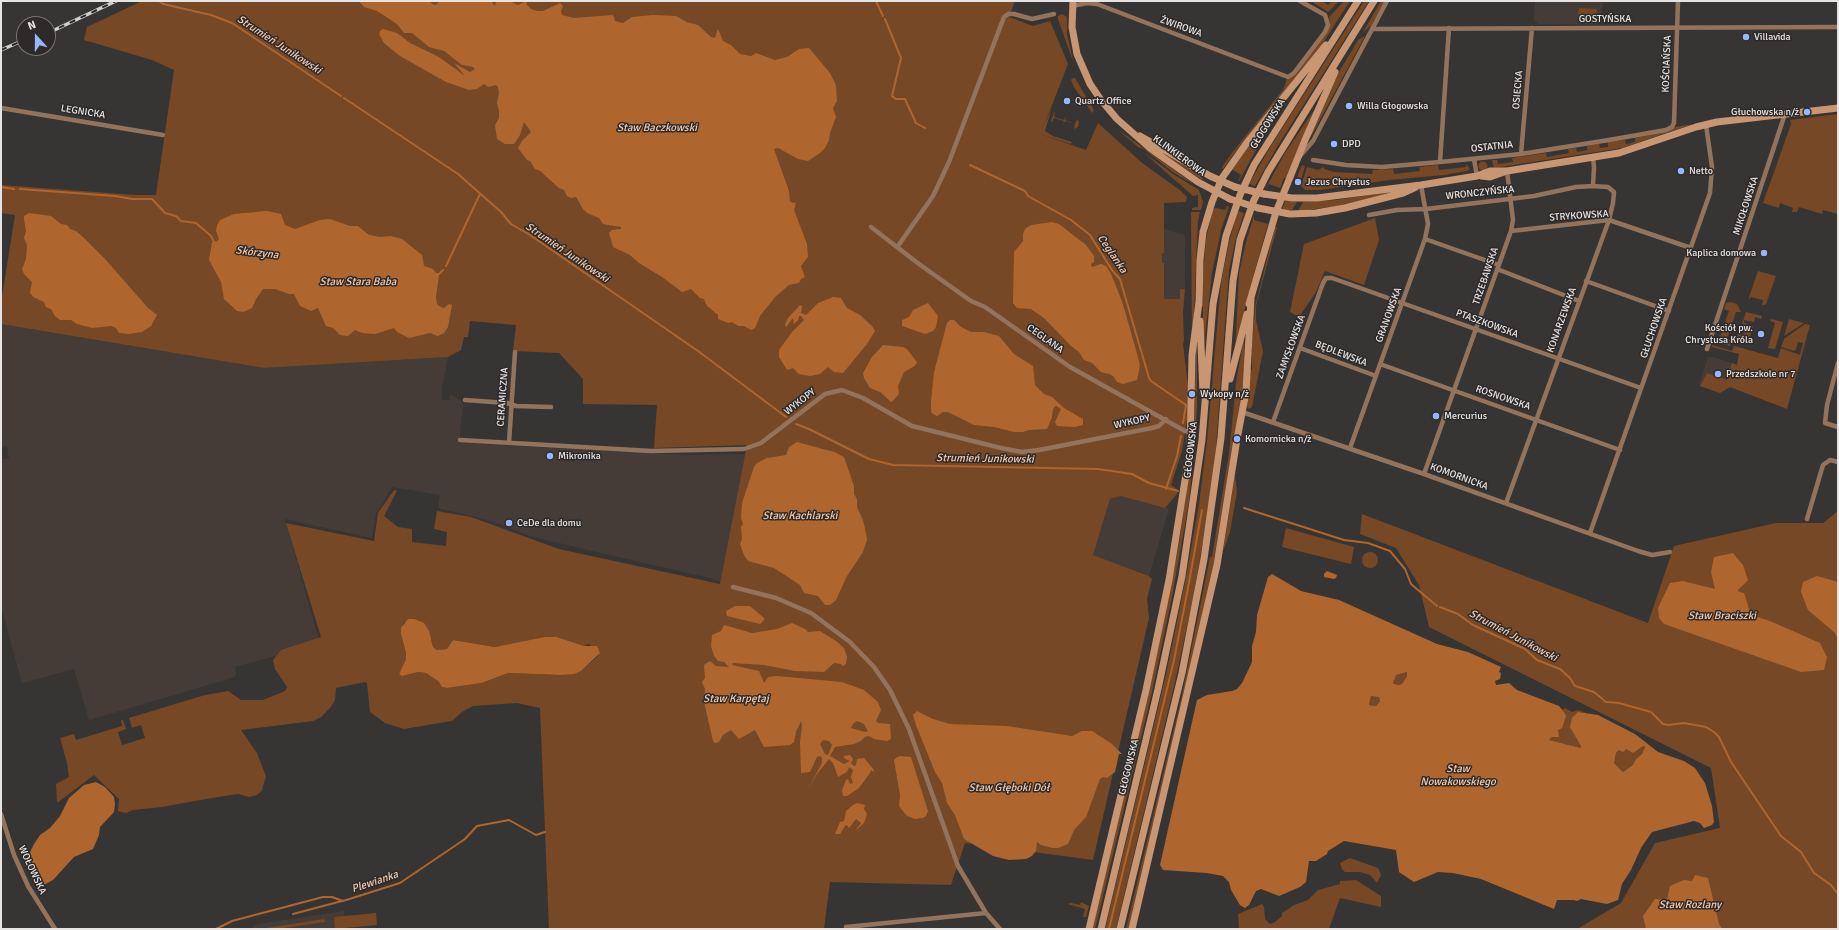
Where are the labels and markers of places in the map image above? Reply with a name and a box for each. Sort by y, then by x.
place label: Villavida [1754,31,1791,43]
marker: Villavida [1741,32,1751,42]
place label: Quartz Office [1075,95,1131,107]
marker: Quartz Office [1062,96,1072,106]
place label: Willa Głogowska [1357,100,1428,112]
marker: Willa Głogowska [1344,101,1354,111]
place label: Głuchowska n/ż [1731,106,1799,118]
marker: Głuchowska n/ż [1802,107,1812,117]
place label: DPD [1342,138,1361,150]
marker: DPD [1329,139,1339,149]
place label: Netto [1689,165,1713,177]
marker: Netto [1676,166,1686,176]
place label: Jezus Chrystus [1306,176,1370,188]
marker: Jezus Chrystus [1293,177,1303,187]
place label: Kaplica domowa [1686,247,1756,259]
marker: Kaplica domowa [1759,248,1769,258]
place label: Kościół pw. Chrystusa Króla [1685,322,1753,346]
marker: Kościół pw. Chrystusa Króla [1756,329,1766,339]
place label: Przedszkole nr 7 [1726,368,1796,380]
marker: Przedszkole nr 7 [1713,369,1723,379]
place label: Wykopy n/ż [1200,388,1249,400]
marker: Wykopy n/ż [1187,389,1197,399]
place label: Mercurius [1444,410,1487,422]
marker: Mercurius [1431,411,1441,421]
place label: Komornicka n/ż [1245,433,1312,445]
marker: Komornicka n/ż [1232,434,1242,444]
place label: Mikronika [558,450,601,462]
marker: Mikronika [545,451,555,461]
place label: CeDe dla domu [517,517,581,529]
marker: CeDe dla domu [504,518,514,528]

